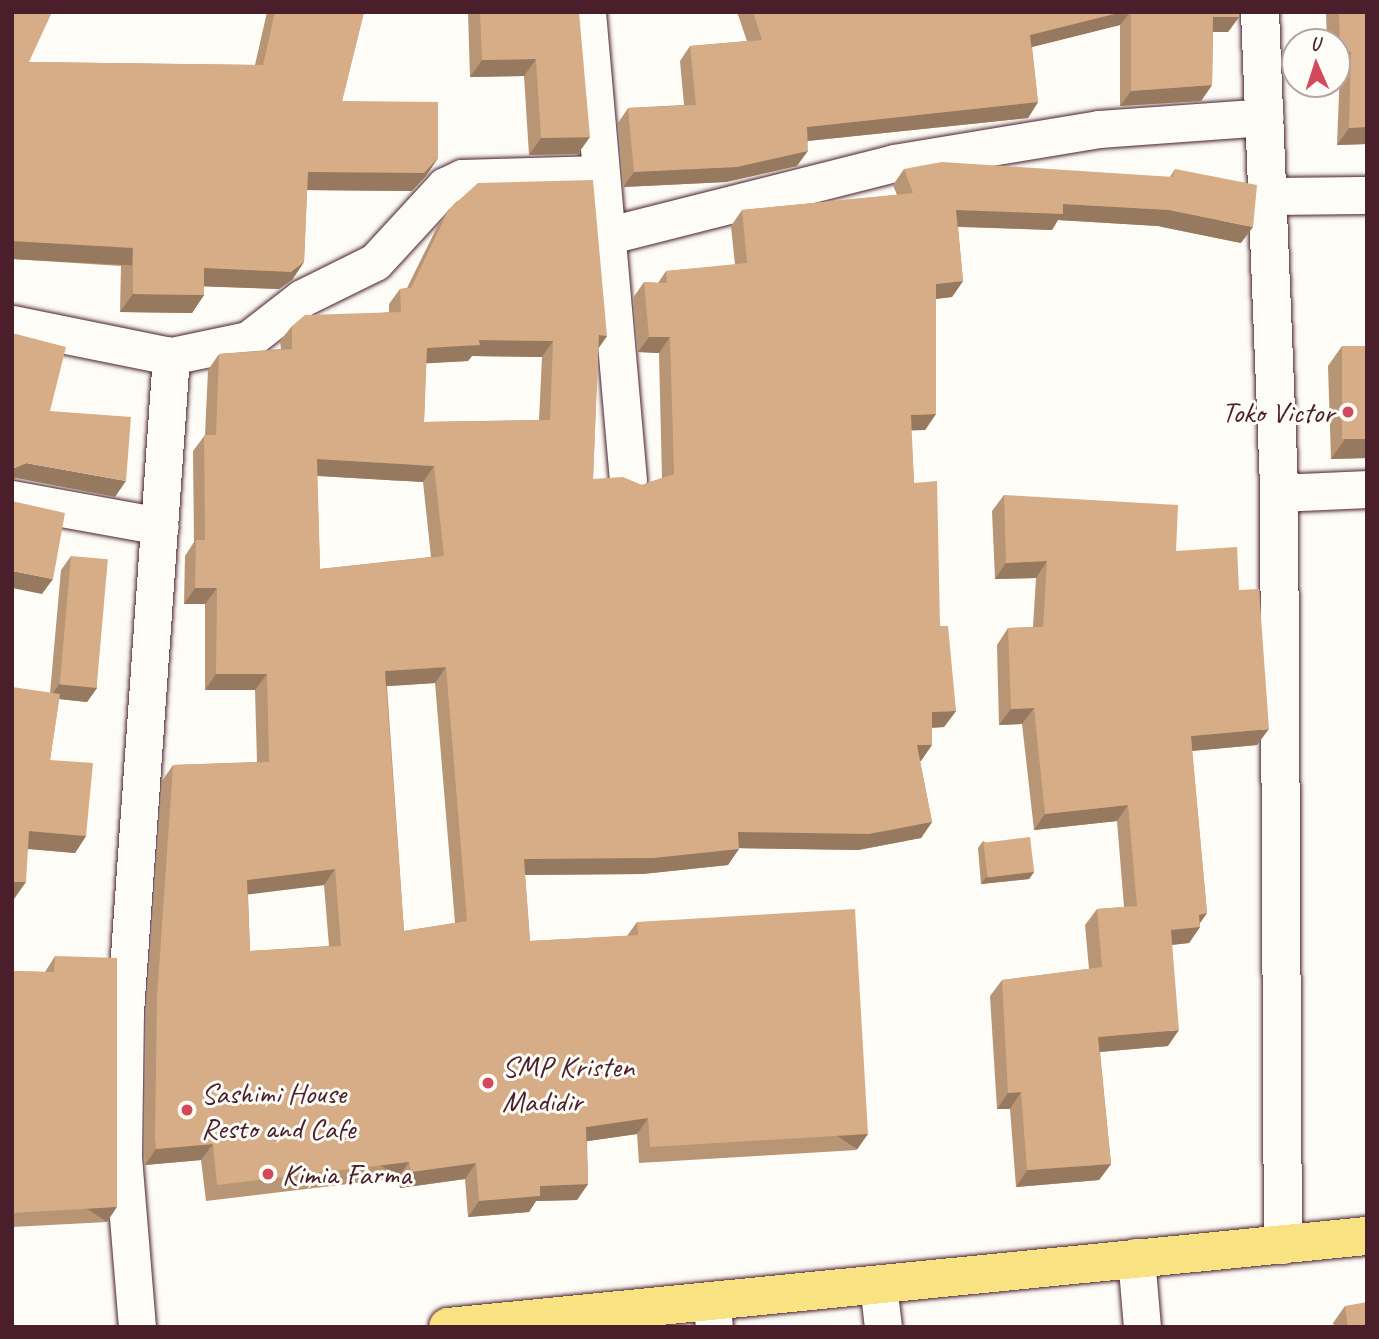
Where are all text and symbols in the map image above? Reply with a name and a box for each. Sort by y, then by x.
north arrow [1281,28,1351,98]
text: U [1310,32,1320,56]
place label: Toko Victor [1221,394,1334,430]
marker: Toko Victor [1340,404,1356,420]
place label: SMP Kristen Madidir [502,1048,634,1118]
place label: Sashimi House Resto and Cafe [201,1075,356,1146]
marker: SMP Kristen Madidir [480,1075,496,1091]
marker: Sashimi House Resto and Cafe [179,1102,195,1118]
place label: Kimia Farma [282,1156,412,1192]
marker: Kimia Farma [260,1166,276,1182]

